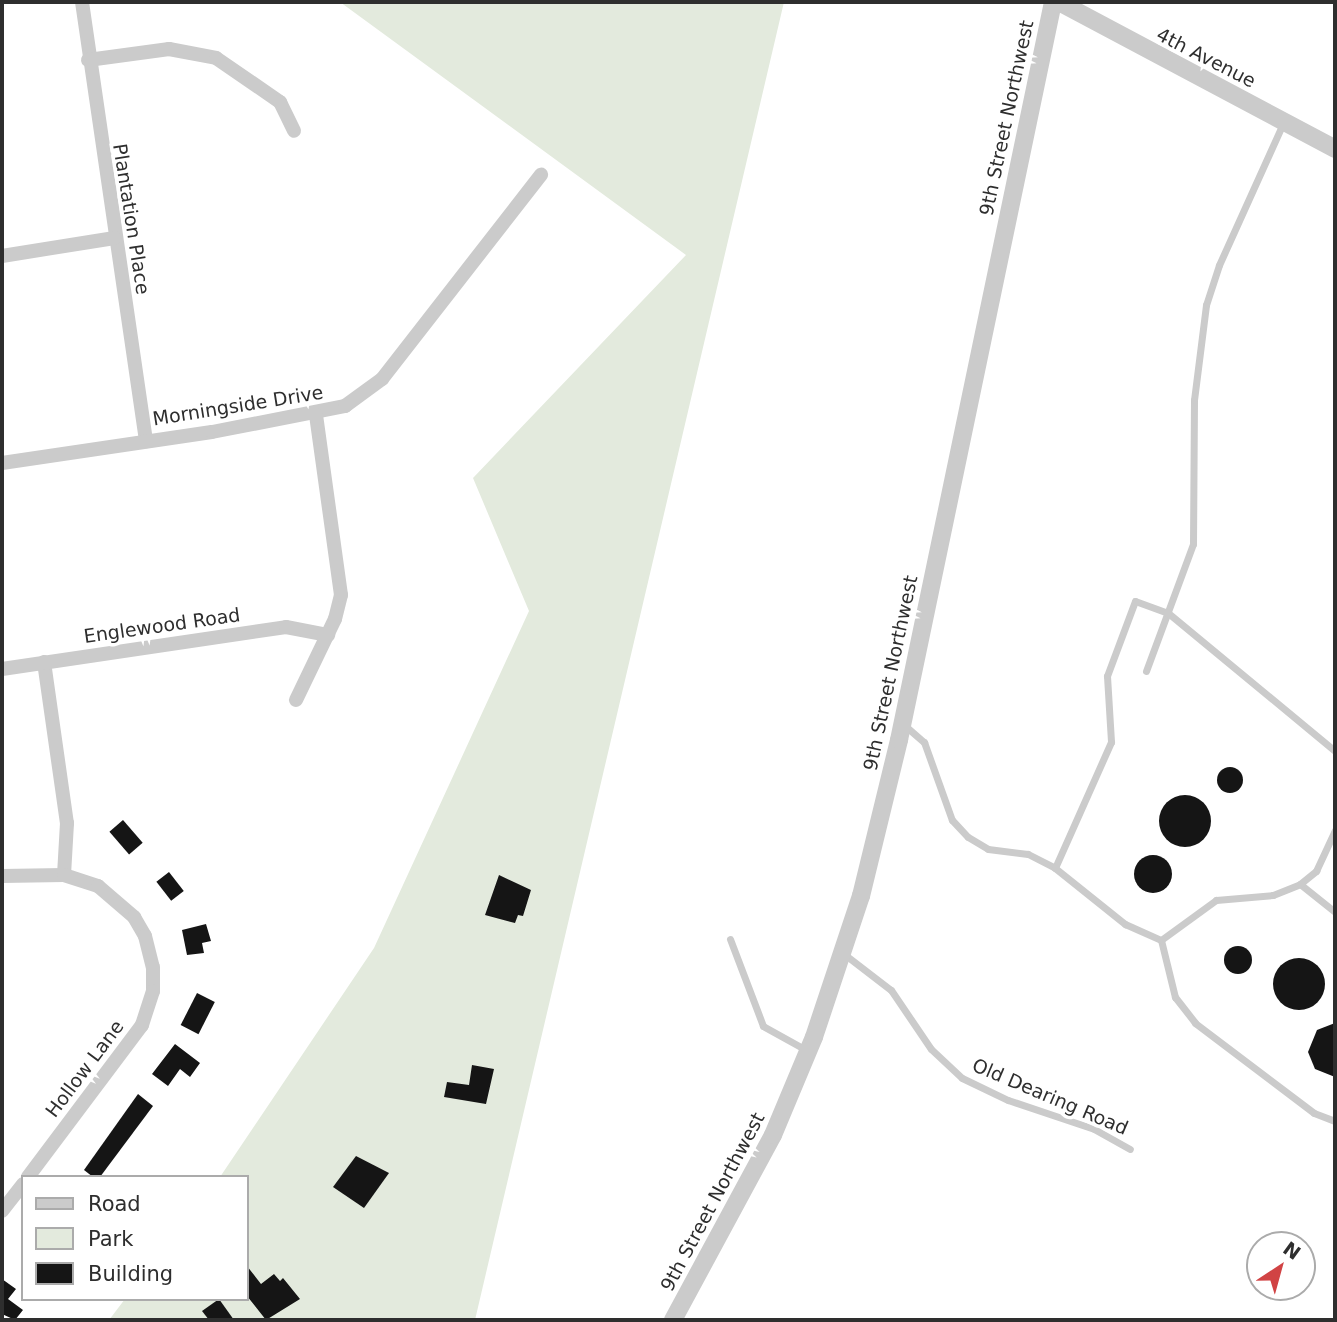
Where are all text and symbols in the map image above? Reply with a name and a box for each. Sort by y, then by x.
street label: 9th Street Northwest [975,18,1039,218]
street label: 4th Avenue [1153,23,1259,93]
street label: Plantation Place [108,142,154,296]
street label: Morningside Drive [151,381,325,431]
street label: 9th Street Northwest [859,573,923,773]
street label: Englewood Road [82,604,242,648]
street label: Hollow Lane [41,1016,129,1122]
street label: Old Dearing Road [969,1054,1131,1140]
street label: 9th Street Northwest [656,1109,770,1295]
legend [21,1175,248,1301]
text: Road [88,1192,141,1216]
text: Park [88,1227,133,1251]
north arrow [1246,1231,1316,1301]
text: N [1279,1237,1305,1264]
text: Building [88,1262,173,1286]

